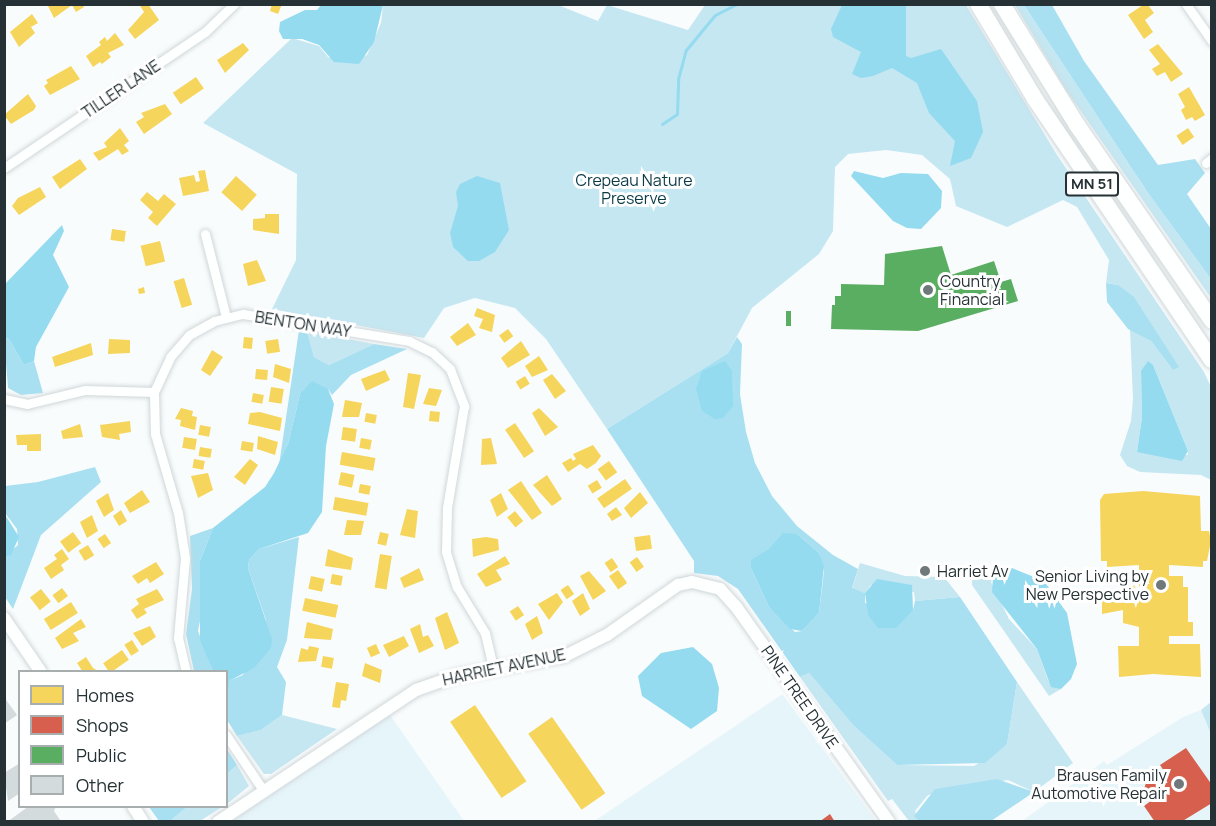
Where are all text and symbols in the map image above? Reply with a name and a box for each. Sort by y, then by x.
street label: TILLER LANE [78,56,164,122]
park label: Crepeau Nature Preserve [575,170,693,208]
road number: MN 51 [1065,172,1119,196]
place label: Country Financial [940,271,1005,309]
marker: Country Financial [921,283,935,297]
street label: BENTON WAY [254,307,352,341]
place label: Harriet Av [937,561,1009,581]
marker: Harriet Av [918,564,932,578]
place label: Senior Living by New Perspective [1026,566,1149,604]
marker: Senior Living by New Perspective [1154,578,1168,592]
street label: PINE TREE DRIVE [757,642,843,752]
street label: HARRIET AVENUE [440,645,568,689]
legend [18,670,228,808]
text: Homes [76,683,134,707]
text: Shops [76,713,128,737]
text: Public [76,743,127,767]
place label: Brausen Family Automotive Repair [1031,765,1167,803]
text: Other [76,773,124,797]
marker: Brausen Family Automotive Repair [1172,777,1186,791]

